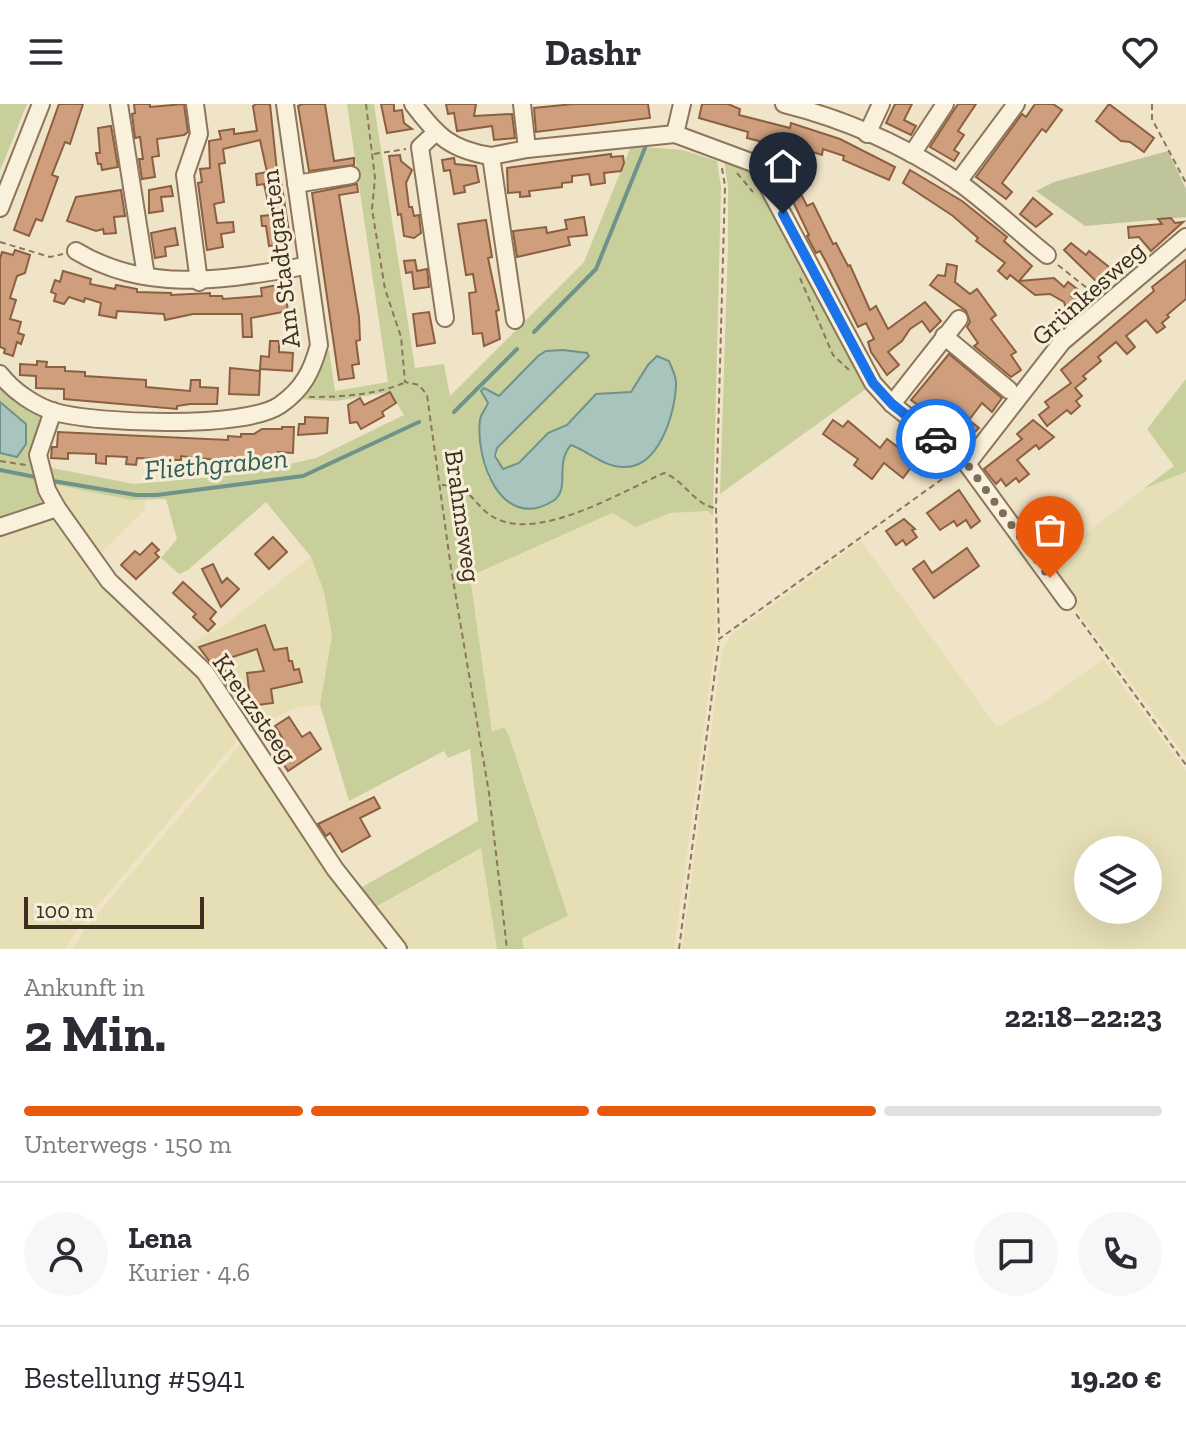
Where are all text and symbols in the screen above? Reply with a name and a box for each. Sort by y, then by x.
icon: menu [24,30,68,74]
icon: heart [1118,30,1162,74]
text: Dashr [545,31,641,74]
pin [749,132,817,214]
icon: home [761,144,805,188]
street label: Am Stadtgarten [253,168,307,350]
street label: Grünkesweg [1025,234,1151,352]
courier [896,399,976,479]
icon: car [914,417,958,461]
water label: Fliethgraben [143,441,289,487]
street label: Brahmsweg [438,448,488,584]
pin [1016,496,1084,578]
icon: bag [1028,508,1072,552]
street label: Kreuzsteeg [206,647,304,769]
map controls [1074,836,1162,924]
button: layers [1074,836,1162,924]
scale bar [24,893,204,929]
text: 100 m [36,897,94,924]
text: Ankunft in [24,971,145,1003]
text: 22:18–22:23 [1005,999,1162,1035]
text: 2 Min. [24,1002,166,1064]
text: Unterwegs · 150 m [24,1128,231,1160]
button: person [24,1212,108,1296]
button: chat [974,1212,1058,1296]
button: phone [1078,1212,1162,1296]
text: Lena [128,1220,192,1256]
text: Kurier · 4.6 [128,1256,250,1288]
text: Bestellung #5941 [24,1360,245,1396]
text: 19.20 € [1070,1360,1162,1396]

